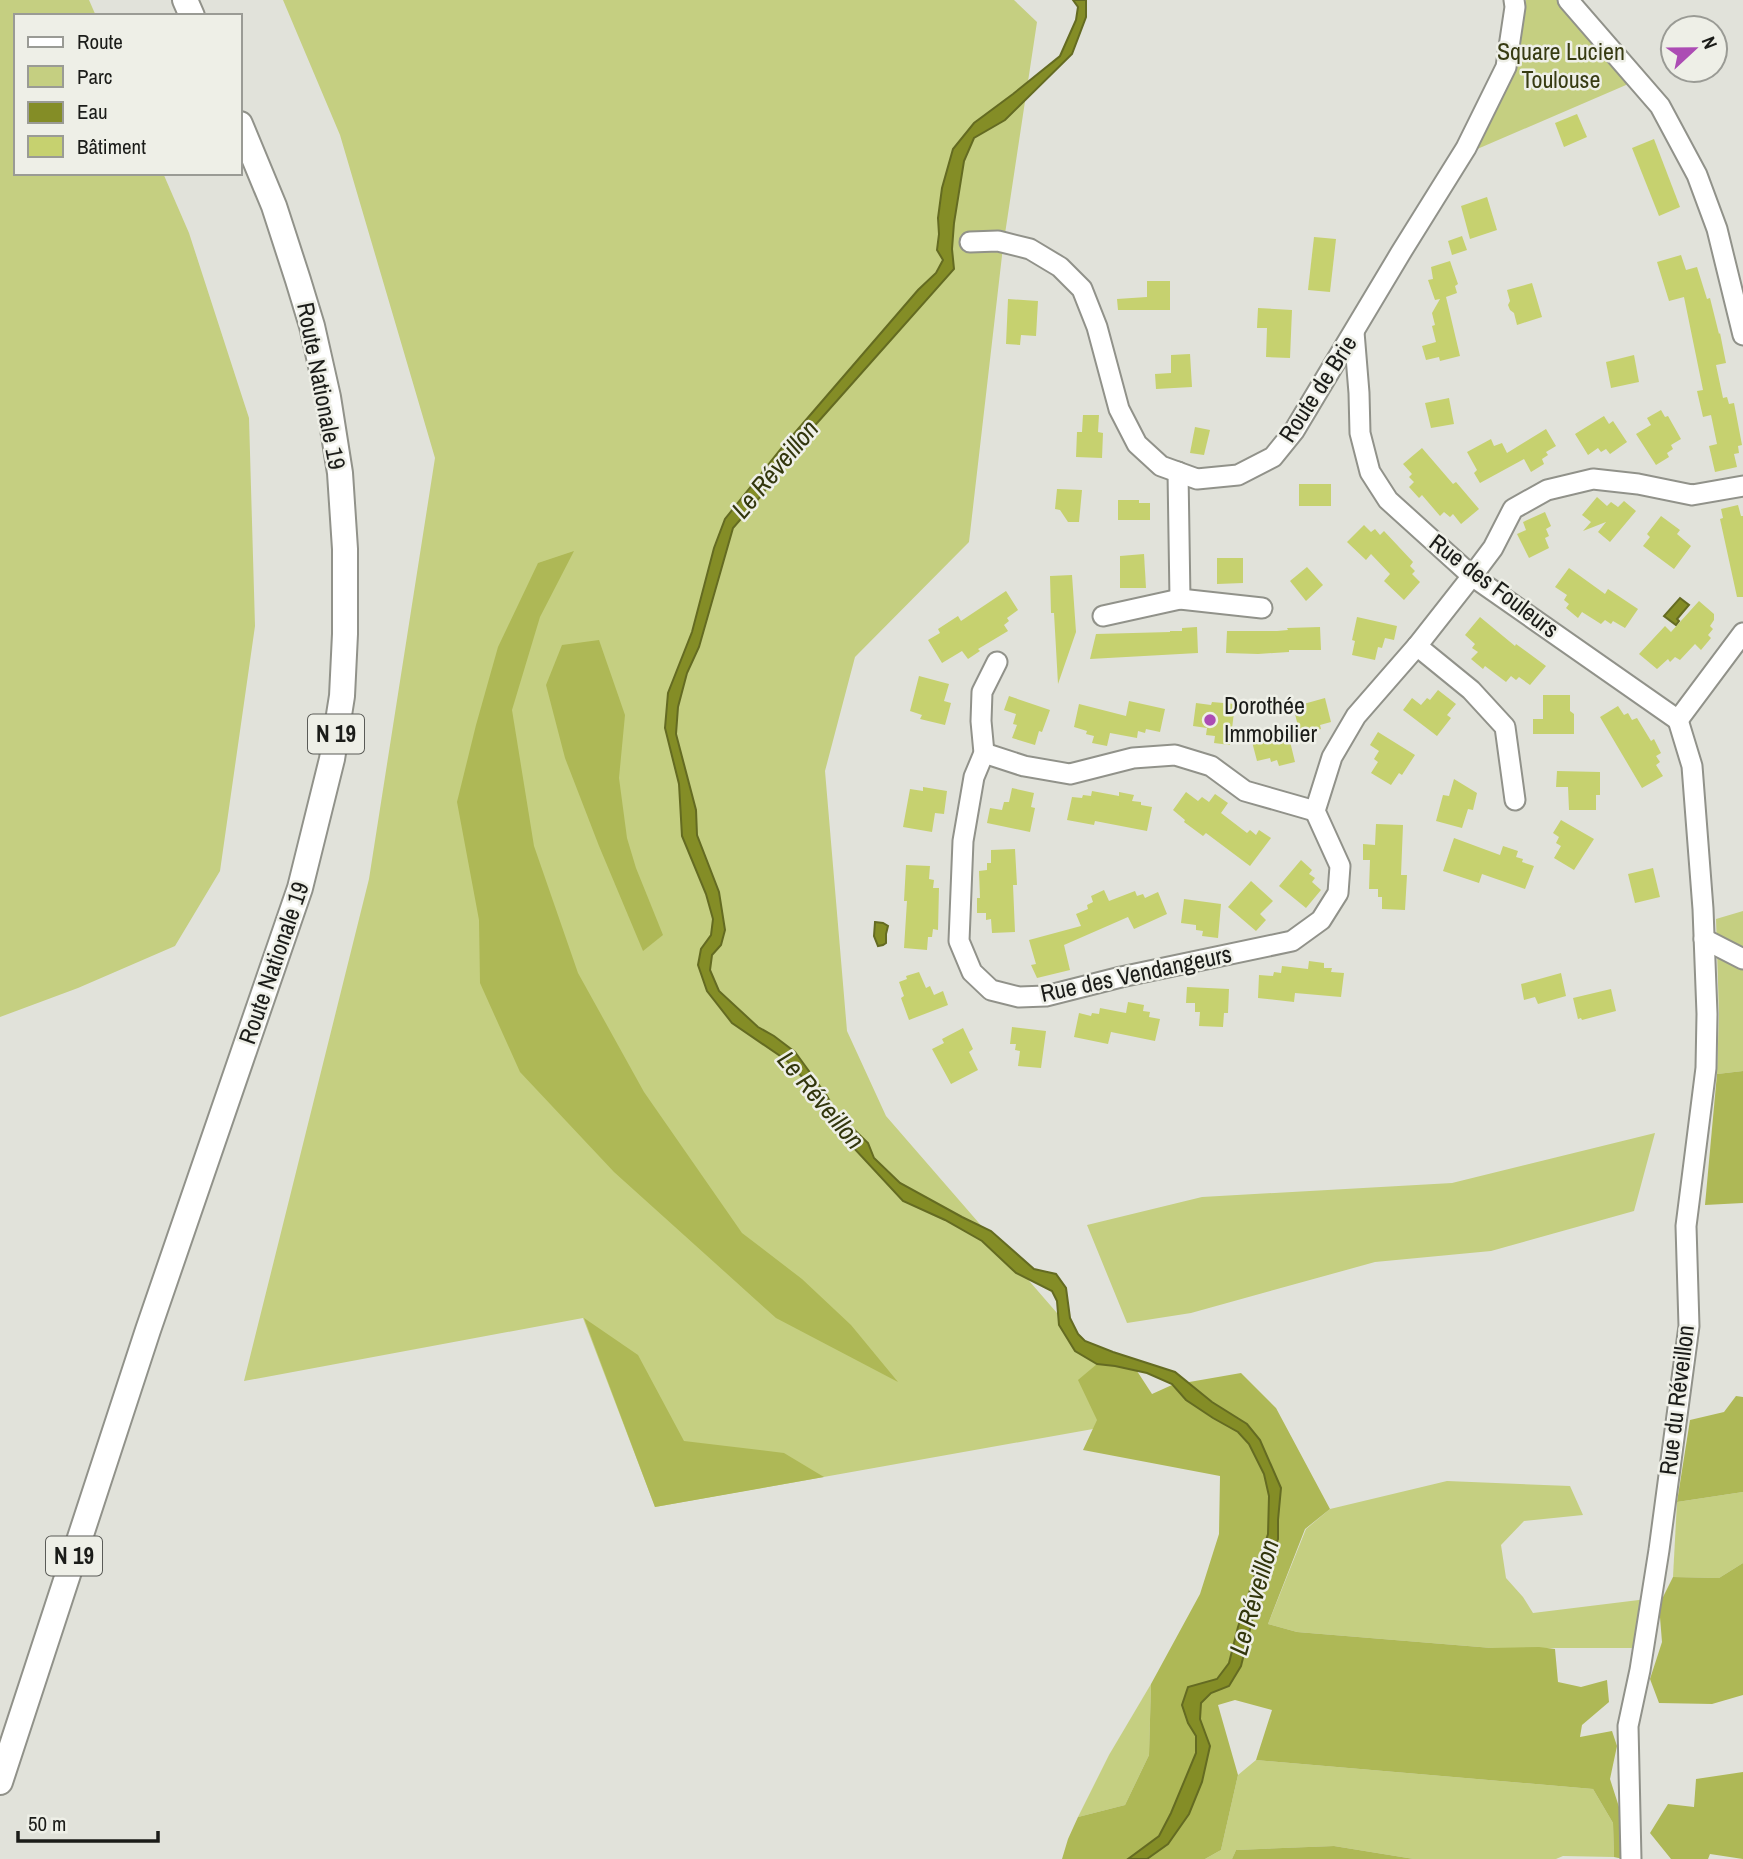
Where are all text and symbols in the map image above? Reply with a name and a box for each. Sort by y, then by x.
legend [14,14,242,175]
north arrow [1659,14,1729,84]
text: Route [77,27,123,56]
text: N [1696,33,1724,53]
park label: Square Lucien Toulouse [1497,35,1625,95]
text: Parc [77,62,112,91]
text: Eau [77,97,108,126]
text: Bâtiment [77,132,146,161]
street label: Route Nationale 19 [290,300,354,472]
street label: Route de Brie [1271,329,1364,448]
water label: Le Réveillon [723,412,826,525]
street label: Rue des Fouleurs [1423,526,1566,644]
place label: Dorothée Immobilier [1224,689,1317,749]
marker: Dorothée Immobilier [1202,712,1218,728]
road number: N 19 [308,714,364,754]
street label: Route Nationale 19 [230,877,316,1048]
street label: Rue des Vendangeurs [1037,937,1234,1009]
water label: Le Réveillon [770,1043,873,1156]
street label: Rue du Réveillon [1651,1323,1701,1477]
water label: Le Réveillon [1220,1535,1287,1659]
road number: N 19 [46,1536,102,1576]
scale bar [18,1800,158,1844]
text: 50 m [28,1809,66,1838]

